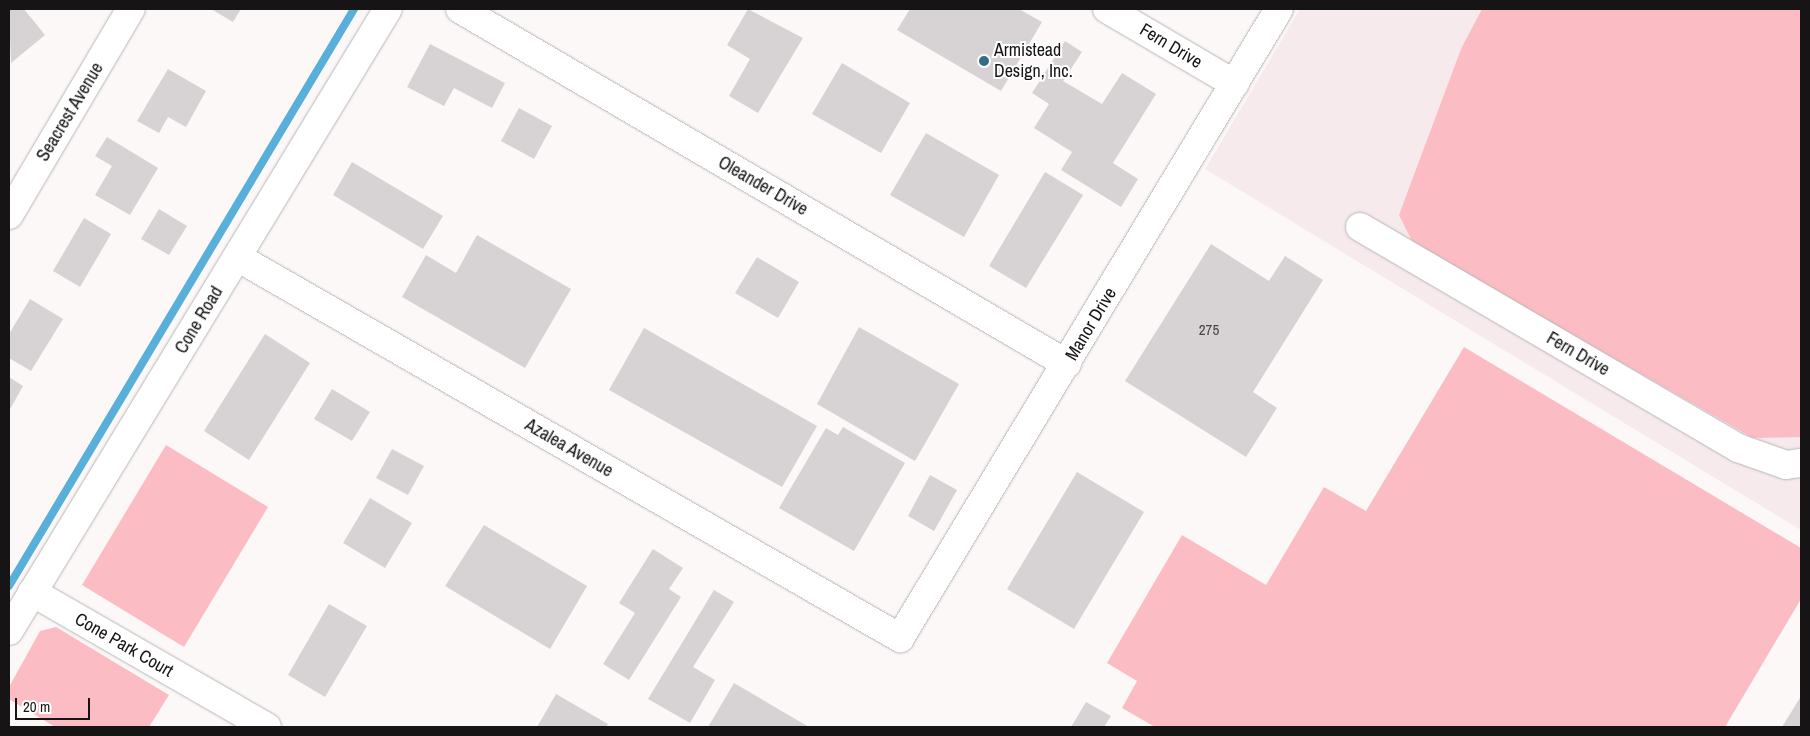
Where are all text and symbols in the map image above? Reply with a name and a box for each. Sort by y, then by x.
street label: Fern Drive [1136,19,1206,73]
place label: Armistead Design, Inc. [994,40,1073,82]
marker: Armistead Design, Inc. [978,55,990,67]
street label: Seacrest Avenue [32,58,108,166]
street label: Oleander Drive [714,152,812,220]
street label: Cone Road [171,282,227,358]
street label: Manor Drive [1061,284,1121,364]
house number: 275 [1199,321,1219,339]
street label: Fern Drive [1543,327,1613,381]
street label: Azalea Avenue [521,414,617,482]
street label: Cone Park Court [71,608,177,682]
scale bar [18,688,92,720]
text: 20 m [23,696,50,717]

